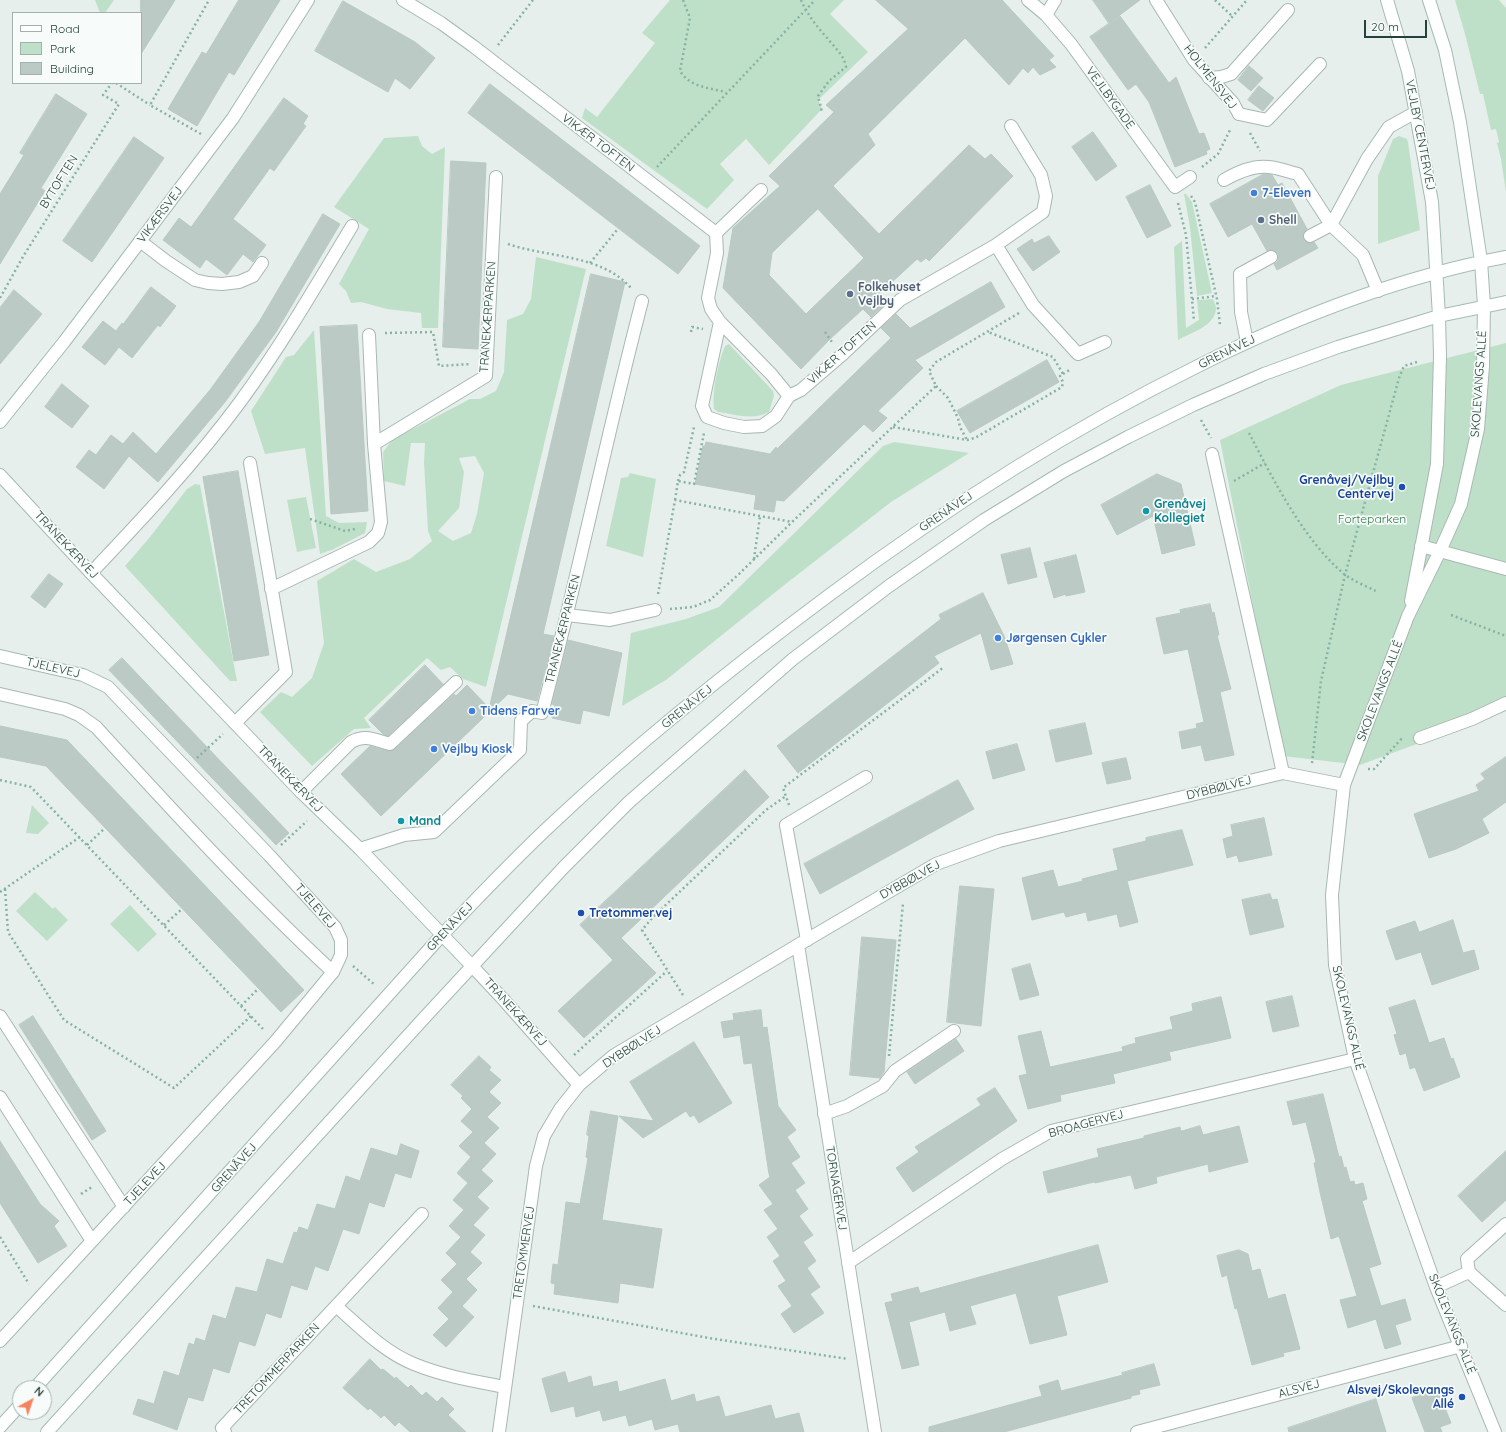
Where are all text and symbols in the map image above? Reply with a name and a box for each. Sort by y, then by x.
legend [12,12,142,84]
scale bar [1366,12,1429,38]
text: 20 m [1371,19,1399,34]
text: Road [50,21,80,36]
text: Park [50,41,75,56]
street label: HOLMENSVEJ [1180,42,1240,112]
text: Building [50,61,94,76]
street label: VEJLBYGADE [1083,64,1137,132]
street label: VEJLBY CENTERVEJ [1402,79,1438,191]
street label: VIKÆR TOFTEN [559,111,637,175]
street label: BYTOFTEN [37,153,81,211]
street label: VIKÆRSVEJ [134,184,186,246]
place label: 7-Eleven [1262,186,1311,200]
marker: 7-Eleven [1249,188,1259,198]
place label: Shell [1269,213,1297,227]
marker: Shell [1256,215,1266,225]
street label: TRANEKÆRPARKEN [477,261,499,373]
place label: Folkehuset Vejlby [858,280,921,308]
marker: Folkehuset Vejlby [845,289,855,299]
street label: VIKÆR TOFTEN [805,318,879,388]
street label: SKOLEVANGS ALLÉ [1468,330,1490,438]
street label: GRENÅVEJ [1196,332,1258,372]
place label: Grenåvej/Vejlby Centervej [1299,473,1394,501]
marker: Grenåvej/Vejlby Centervej [1397,482,1407,492]
street label: GRENÅVEJ [917,489,975,535]
place label: Grenåvej Kollegiet [1154,497,1206,525]
marker: Grenåvej Kollegiet [1141,506,1151,516]
street label: TRANEKÆRVEJ [31,508,101,582]
park label: Forteparken [1338,512,1406,526]
street label: TRANEKÆRPARKEN [542,573,584,685]
place label: Jørgensen Cykler [1006,631,1107,645]
marker: Jørgensen Cykler [993,633,1003,643]
street label: SKOLEVANGS ALLÉ [1354,639,1406,743]
street label: TJELEVEJ [25,655,81,681]
street label: GRENÅVEJ [659,682,715,732]
place label: Tidens Farver [480,704,560,718]
marker: Tidens Farver [467,706,477,716]
place label: Vejlby Kiosk [442,742,512,756]
street label: TRANEKÆRVEJ [255,743,325,815]
marker: Vejlby Kiosk [429,744,439,754]
street label: DYBBØLVEJ [1185,773,1253,803]
place label: Mand [409,814,441,828]
marker: Mand [396,816,406,826]
street label: DYBBØLVEJ [877,858,943,902]
street label: TJELEVEJ [292,881,338,931]
street label: GRENÅVEJ [424,900,476,954]
place label: Tretommervej [589,906,672,920]
marker: Tretommervej [576,908,586,918]
street label: SKOLEVANGS ALLÉ [1329,964,1367,1072]
street label: TRANEKÆRVEJ [480,975,550,1049]
street label: DYBBØLVEJ [600,1023,664,1071]
street label: BROAGERVEJ [1047,1107,1125,1141]
street label: GRENÅVEJ [208,1140,260,1196]
street label: TORNAGERVEJ [822,1145,850,1231]
street label: TJELEVEJ [121,1159,169,1209]
street label: TRETOMMERVEJ [510,1205,538,1301]
street label: SKOLEVANGS ALLÉ [1425,1272,1479,1376]
street label: TRETOMMERPARKEN [231,1321,323,1417]
street label: ALSVEJ [1277,1377,1321,1401]
north arrow [12,1380,52,1420]
place label: Alsvej/Skolevangs Allé [1347,1383,1454,1411]
text: N [31,1384,47,1400]
marker: Alsvej/Skolevangs Allé [1457,1392,1467,1402]

